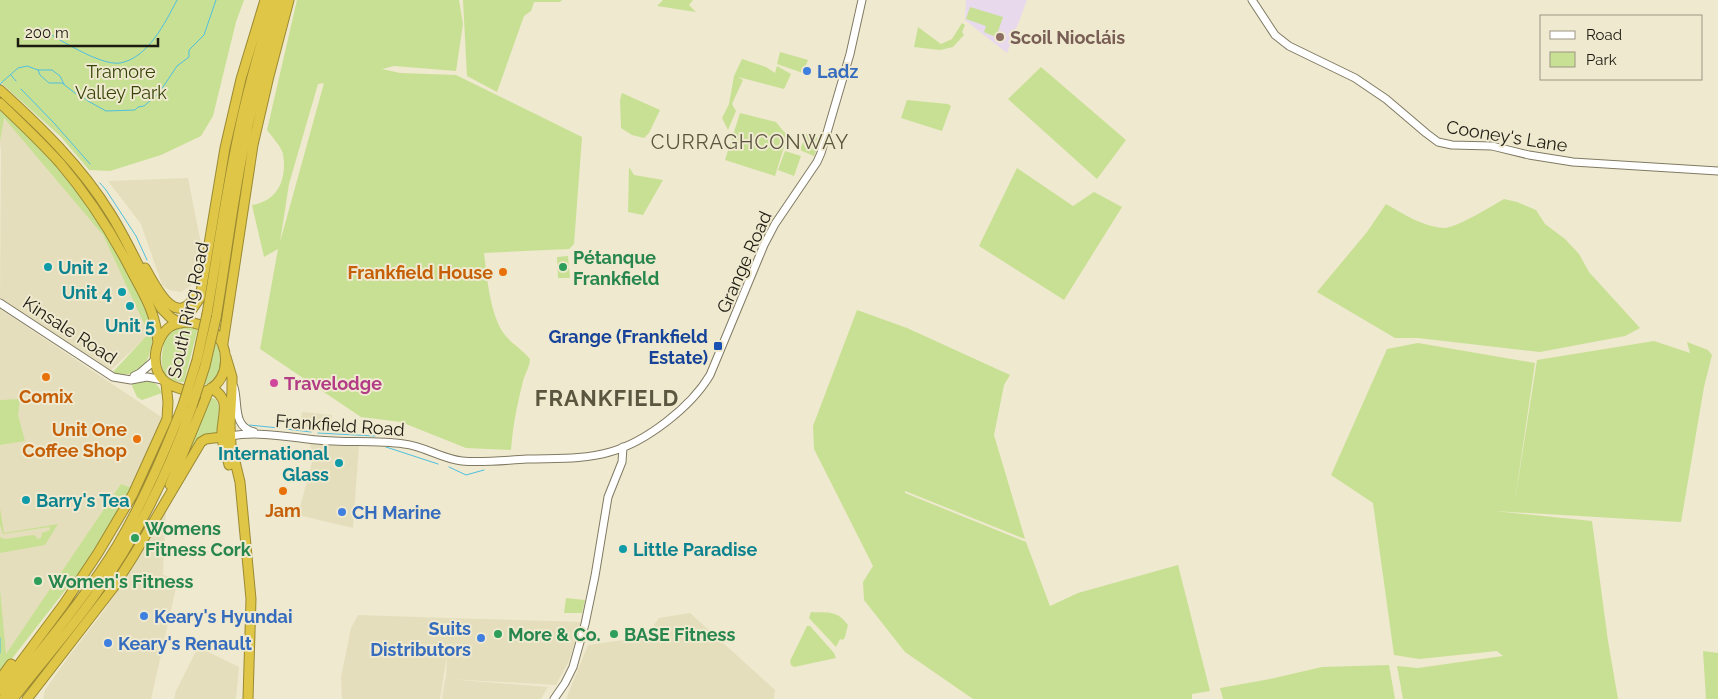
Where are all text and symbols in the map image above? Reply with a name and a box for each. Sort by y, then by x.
scale bar [18,15,158,47]
legend [1540,15,1703,80]
text: 200 m [25,24,69,42]
text: Road [1586,26,1622,44]
place label: Scoil Niocláis [1010,27,1125,48]
marker: Scoil Niocláis [994,31,1006,43]
text: Park [1586,51,1617,69]
park label: Tramore Valley Park [75,61,167,103]
place label: Ladz [817,61,858,82]
marker: Ladz [801,65,813,77]
street label: Cooney's Lane [1445,116,1569,156]
district label: CURRAGHCONWAY [651,130,849,154]
street label: Grange Road [712,208,776,316]
street label: South Ring Road [163,240,213,380]
place label: Pétanque Frankfield [573,247,659,289]
place label: Unit 2 [58,257,108,278]
marker: Unit 2 [42,261,54,273]
marker: Pétanque Frankfield [557,261,569,273]
place label: Frankfield House [347,262,493,283]
marker: Frankfield House [497,266,509,278]
place label: Unit 4 [62,282,112,303]
marker: Unit 4 [116,286,128,298]
street label: Kinsale Road [19,292,121,368]
marker: Unit 5 [124,300,136,312]
place label: Unit 5 [105,315,155,336]
place label: Grange (Frankfield Estate) [548,326,708,368]
marker: Grange (Frankfield Estate) [712,340,724,352]
marker: Comix [40,371,52,383]
place label: Travelodge [284,373,382,394]
marker: Travelodge [268,377,280,389]
district label: FRANKFIELD [535,385,679,411]
place label: Comix [19,386,74,407]
street label: Frankfield Road [275,410,405,440]
place label: Unit One Coffee Shop [22,419,127,461]
marker: Unit One Coffee Shop [131,433,143,445]
place label: International Glass [218,443,329,485]
marker: International Glass [333,457,345,469]
marker: Jam [277,485,289,497]
place label: Barry's Tea [36,490,130,511]
marker: Barry's Tea [20,494,32,506]
place label: Jam [265,500,301,521]
place label: CH Marine [352,502,441,523]
marker: CH Marine [336,506,348,518]
place label: Womens Fitness Cork [145,518,252,560]
marker: Womens Fitness Cork [129,532,141,544]
place label: Little Paradise [633,539,757,560]
marker: Little Paradise [617,543,629,555]
place label: Women's Fitness [48,571,193,592]
marker: Women's Fitness [32,575,44,587]
place label: Keary's Hyundai [154,606,293,627]
marker: Keary's Hyundai [138,610,150,622]
place label: Suits Distributors [370,618,471,660]
place label: More & Co. [508,624,600,645]
place label: BASE Fitness [624,624,735,645]
marker: More & Co. [492,628,504,640]
marker: BASE Fitness [608,628,620,640]
marker: Suits Distributors [475,632,487,644]
place label: Keary's Renault [118,633,252,654]
marker: Keary's Renault [102,637,114,649]

